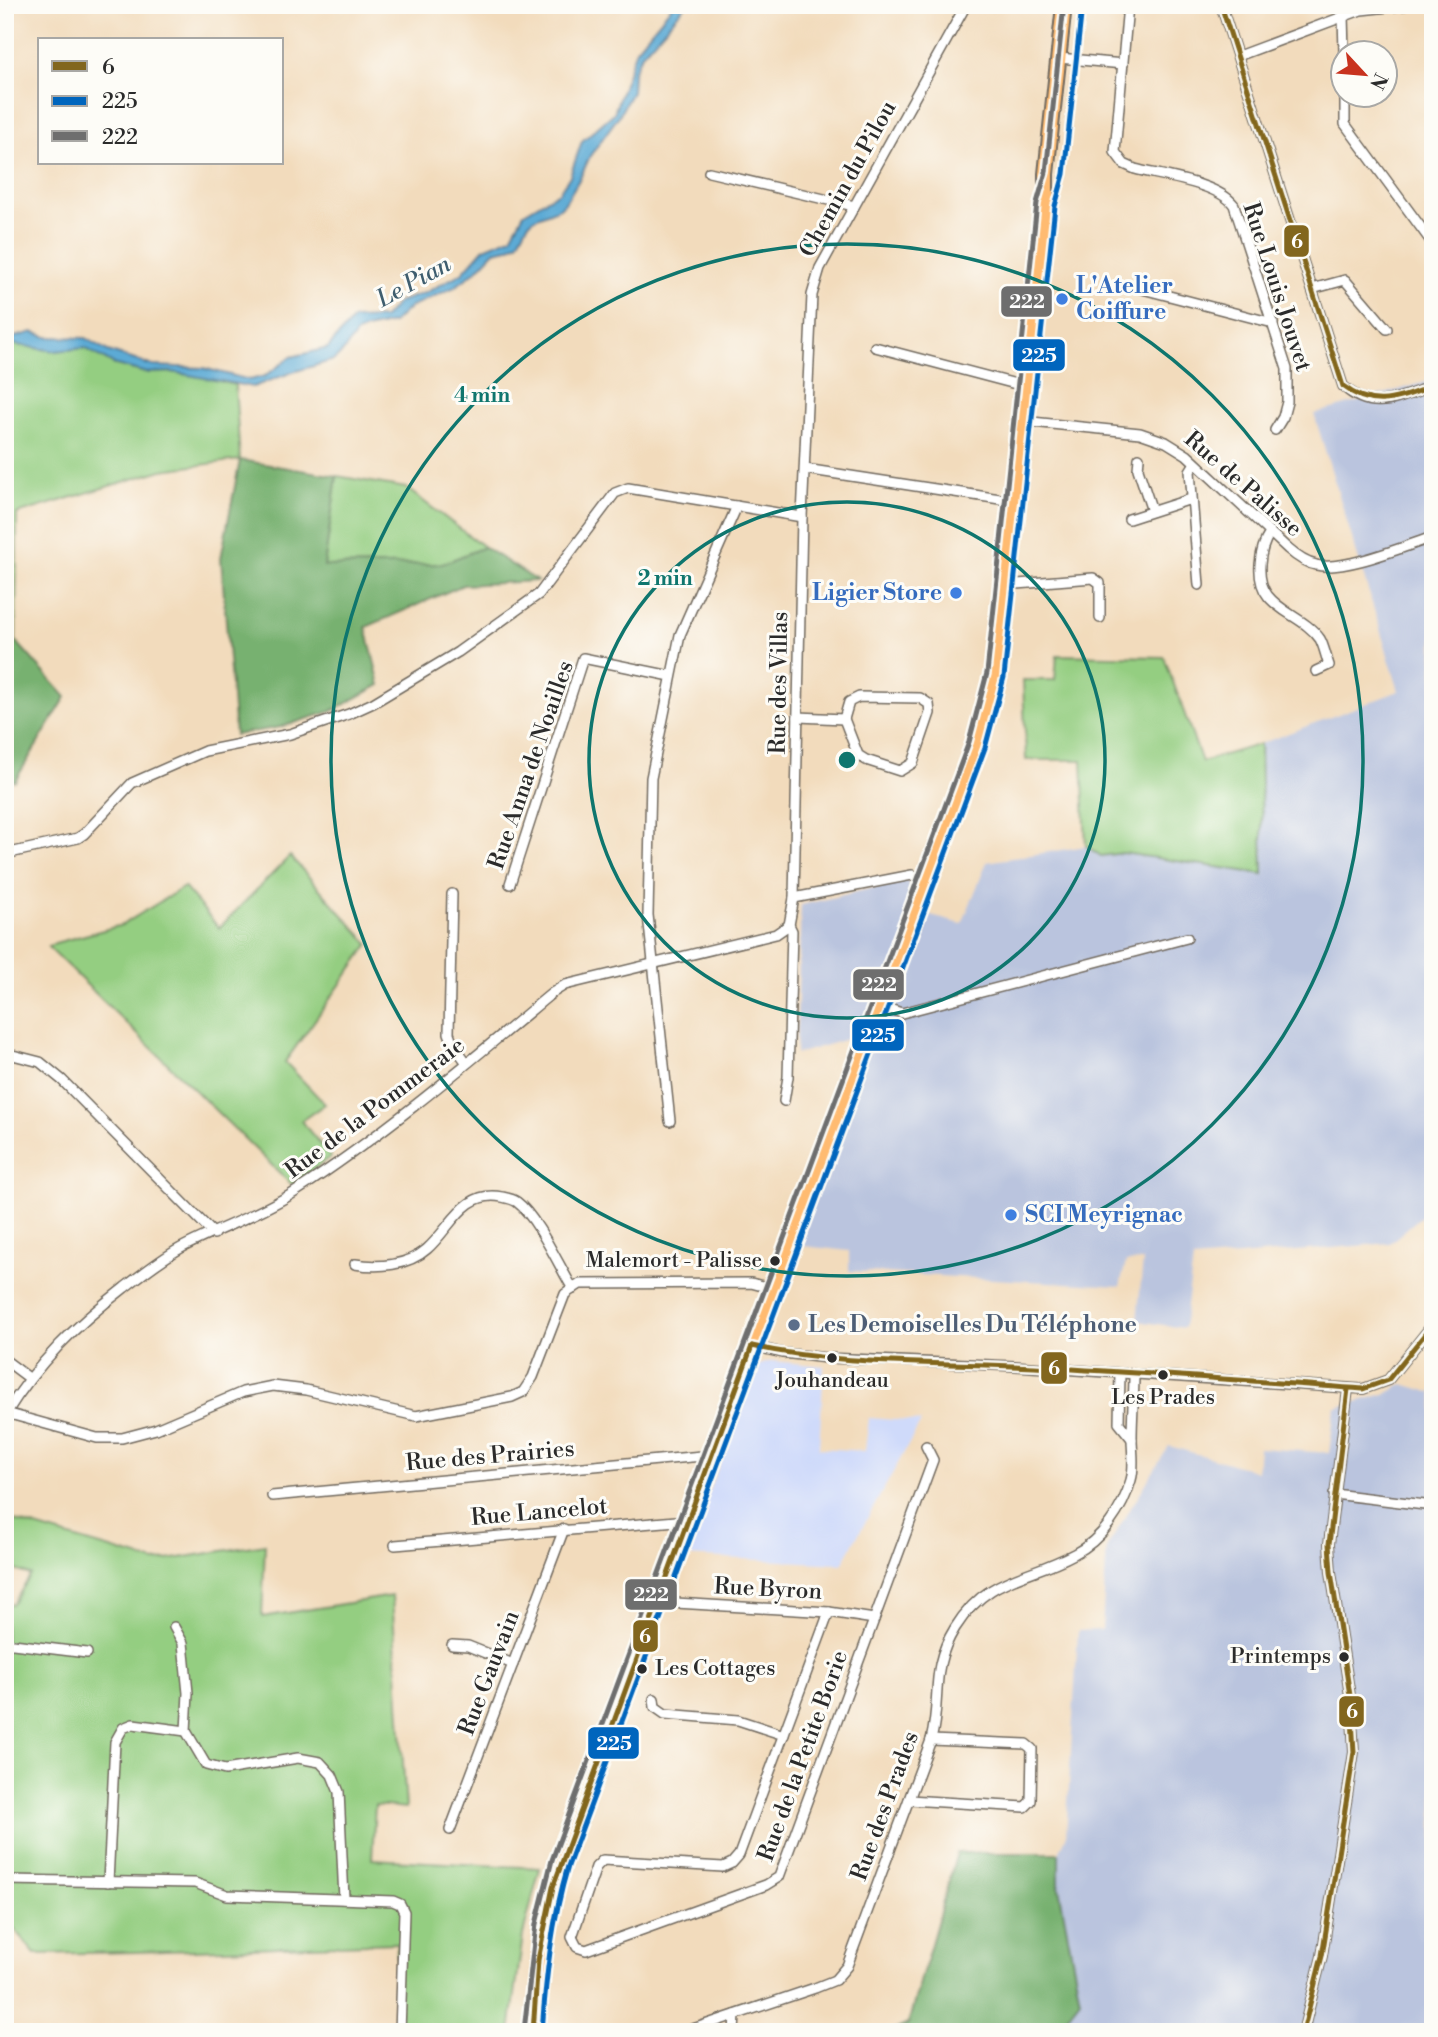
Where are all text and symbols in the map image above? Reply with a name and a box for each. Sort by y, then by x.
legend [38,38,284,164]
north arrow [1330,38,1400,108]
text: 6 [102,55,115,81]
text: N [1364,69,1392,93]
text: 225 [102,89,138,115]
street label: Chemin du Pilou [793,96,903,262]
text: 222 [102,125,138,151]
street label: Rue Louis Jouvet [1237,199,1317,375]
line badge: 6 [1283,224,1310,258]
text: 6 [1291,230,1303,254]
water label: Le Pian [371,249,457,315]
place label: L'Atelier Coiffure [1076,272,1173,326]
line badge: 222 [1000,285,1053,318]
text: 222 [1009,290,1045,314]
marker: L'Atelier Coiffure [1054,291,1070,307]
line badge: 225 [1012,338,1066,372]
text: 225 [1021,344,1057,368]
text: 4 min [454,383,510,409]
street label: Rue de Palisse [1178,425,1308,543]
text: 2 min [637,566,693,592]
place label: Ligier Store [812,579,942,607]
marker: Ligier Store [948,585,964,601]
street label: Rue des Villas [764,611,794,755]
street label: Rue Anna de Noailles [482,657,580,873]
centre of rings [835,748,859,772]
line badge: 222 [852,968,905,1001]
text: 222 [861,973,897,997]
line badge: 225 [851,1018,905,1052]
text: 225 [860,1024,896,1048]
street label: Rue de la Pommeraie [280,1031,470,1185]
place label: SCI Meyrignac [1025,1201,1183,1229]
marker: SCI Meyrignac [1003,1207,1019,1223]
place label: Malemort - Palisse [586,1248,762,1274]
marker: Malemort - Palisse [768,1254,782,1268]
place label: Les Demoiselles Du Téléphone [808,1311,1137,1339]
marker: Les Demoiselles Du Téléphone [786,1317,802,1333]
marker: Jouhandeau [825,1351,839,1365]
line badge: 6 [1040,1351,1068,1385]
text: 6 [1048,1357,1060,1381]
place label: Jouhandeau [774,1368,889,1394]
marker: Les Prades [1156,1368,1170,1382]
place label: Les Prades [1111,1385,1215,1411]
street label: Rue des Prairies [404,1435,576,1477]
street label: Rue Lancelot [470,1492,608,1532]
street label: Rue Byron [713,1572,823,1606]
line badge: 222 [624,1578,678,1611]
text: 222 [633,1583,669,1607]
street label: Rue Gauvain [452,1606,526,1739]
line badge: 6 [632,1619,659,1653]
text: 6 [639,1625,651,1649]
place label: Printemps [1230,1644,1331,1670]
street label: Rue de la Petite Borie [752,1647,854,1865]
marker: Printemps [1337,1650,1351,1664]
place label: Les Cottages [655,1656,775,1682]
marker: Les Cottages [635,1662,649,1676]
line badge: 6 [1338,1695,1365,1728]
text: 6 [1346,1700,1358,1724]
line badge: 225 [587,1726,640,1760]
street label: Rue des Prades [845,1728,925,1884]
text: 225 [596,1732,632,1756]

